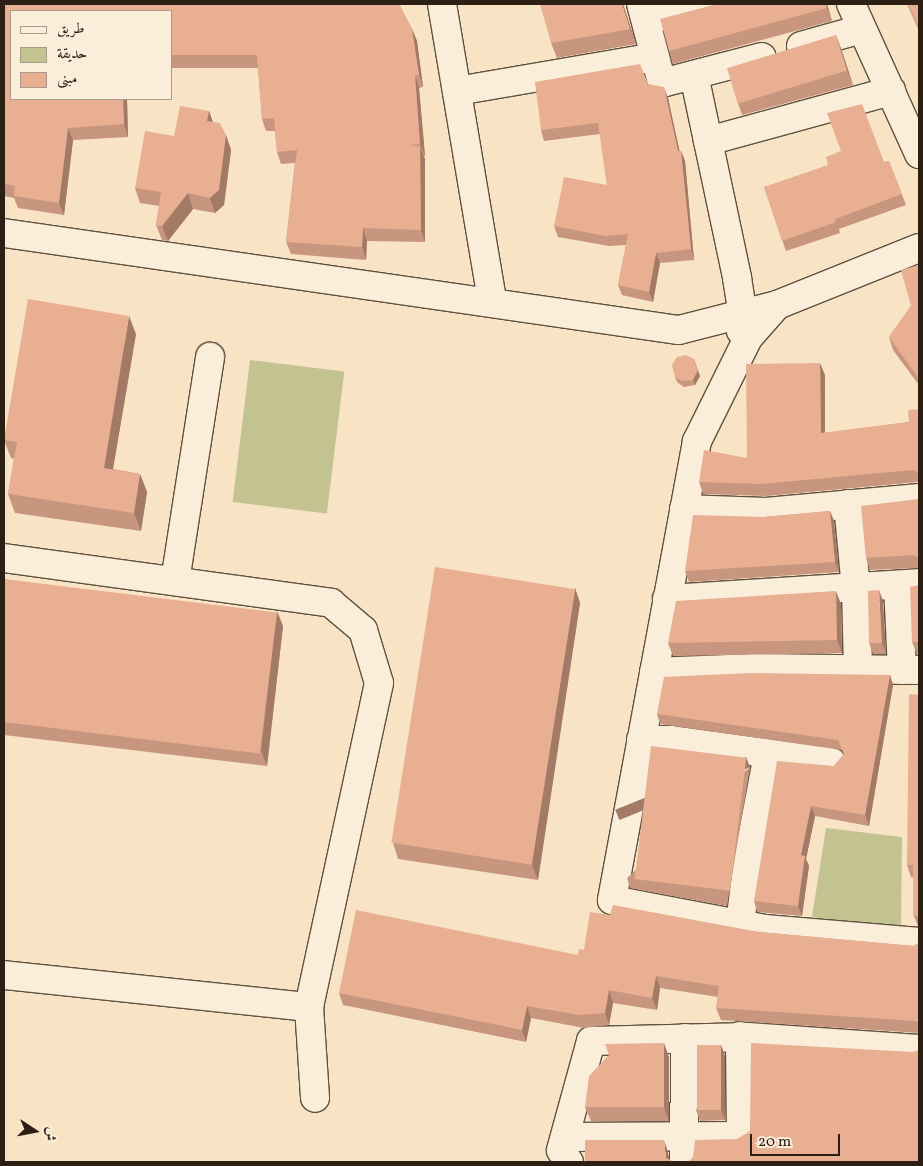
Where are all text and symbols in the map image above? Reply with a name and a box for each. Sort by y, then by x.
legend [10,10,172,100]
text: طريق [57,19,84,40]
text: حديقة [57,44,87,65]
text: مبنى [57,69,77,90]
north arrow [10,1106,60,1156]
scale bar [753,1124,843,1156]
text: ش [40,1125,61,1143]
text: 20 m [758,1132,791,1153]

